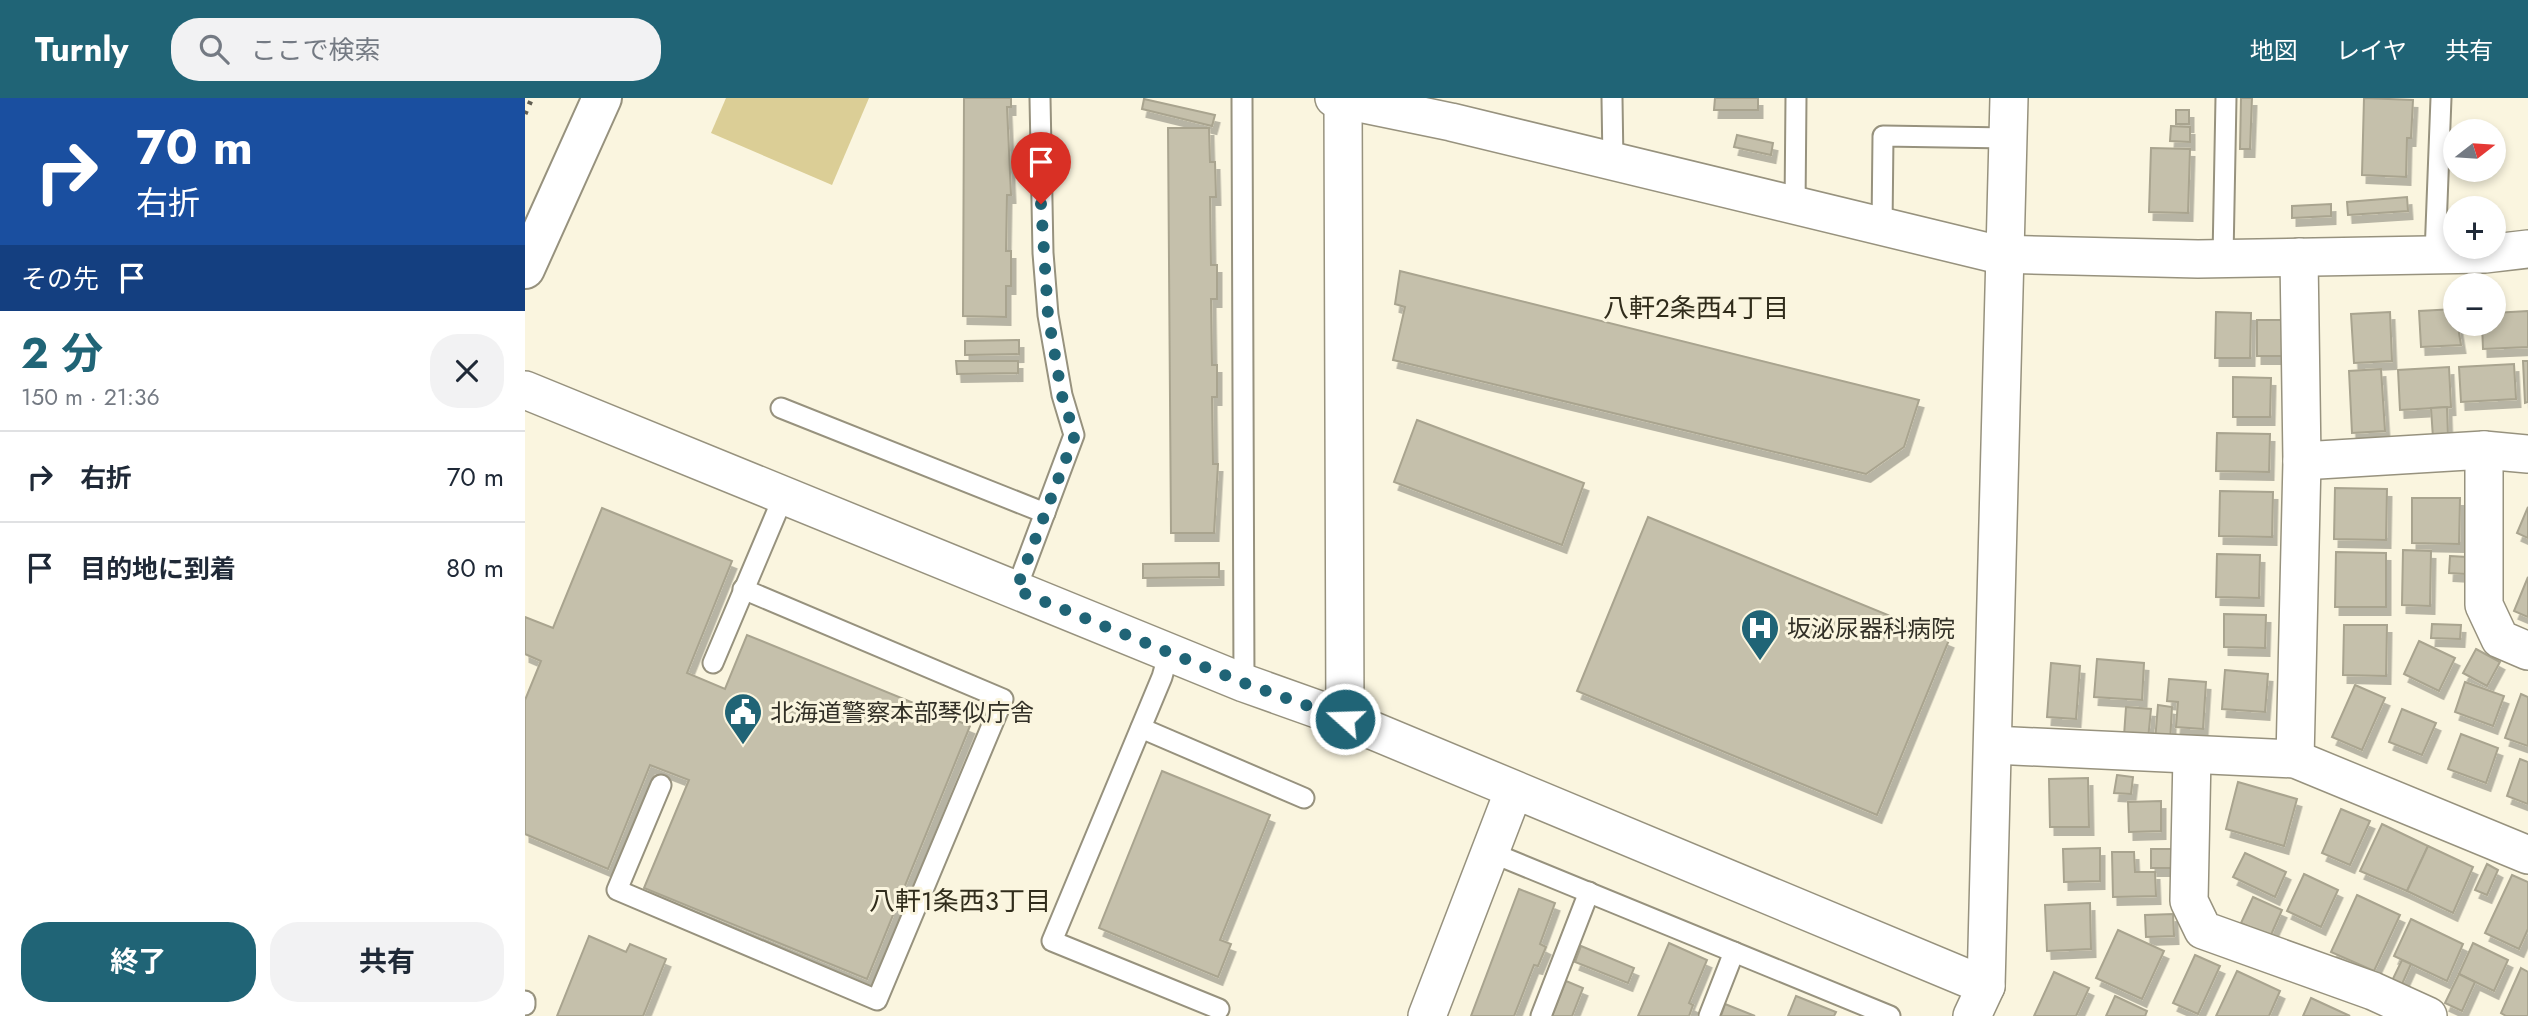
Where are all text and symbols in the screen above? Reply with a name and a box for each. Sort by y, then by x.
search box [171,18,661,81]
text: Turnly [35,26,129,73]
icon: search [195,30,233,68]
text: ここで検索 [251,31,381,69]
text: 地図 [2250,33,2298,68]
text: レイヤ [2336,33,2407,68]
text: 共有 [2445,33,2493,68]
text: 70 m [136,112,253,182]
north arrow [2443,119,2506,182]
map controls [2443,119,2506,336]
icon: right [21,126,112,217]
pin [1011,132,1071,204]
icon: arrive [1022,143,1060,181]
text: 右折 [136,180,200,226]
button: + [2443,196,2506,259]
icon: arrive [113,259,151,297]
text: その先 [21,260,99,298]
button: − [2443,273,2506,336]
district label: 八軒2条西4丁目 [1603,289,1789,327]
text: 2 分 [21,323,103,384]
button: close [430,334,504,408]
text: 150 m · 21:36 [21,380,160,414]
icon: right [21,458,59,496]
text: 70 m [447,458,504,496]
text: 右折 [80,459,132,497]
icon: arrive [21,549,59,587]
text: 80 m [446,549,504,587]
text: 目的地に到着 [80,550,236,588]
hospital icon: 坂泌尿器科病院 [1739,607,1781,662]
place label: 坂泌尿器科病院 [1787,611,1955,646]
position arrow [1308,682,1382,756]
public building icon: 北海道警察本部琴似庁舎 [722,691,764,746]
place label: 北海道警察本部琴似庁舎 [770,695,1034,730]
district label: 八軒1条西3丁目 [869,882,1051,920]
button: 終了 [21,922,256,1002]
button: 共有 [270,922,504,1002]

